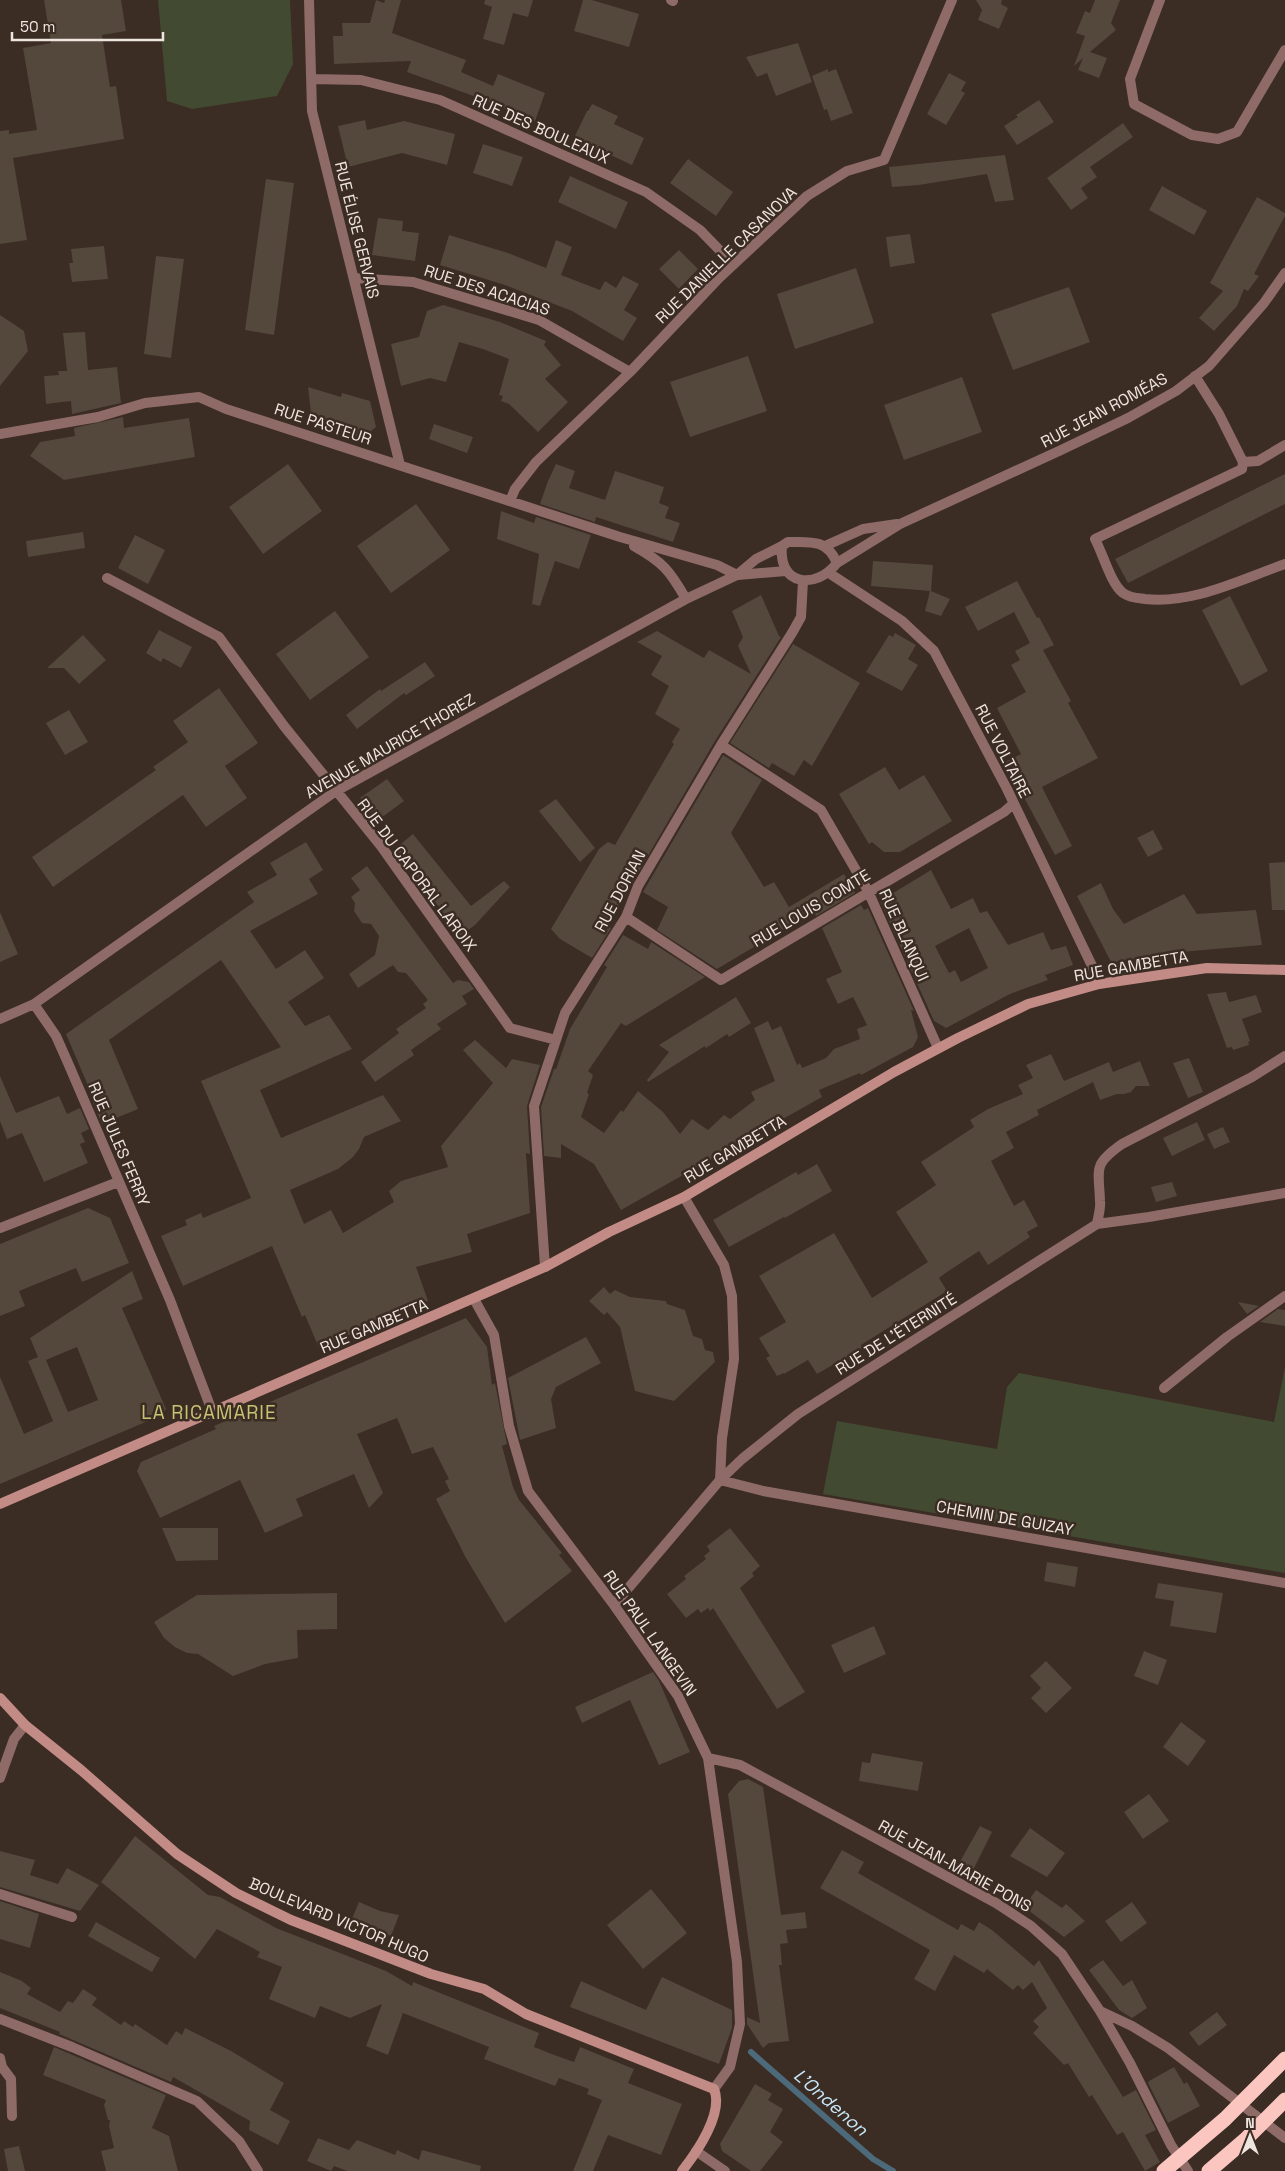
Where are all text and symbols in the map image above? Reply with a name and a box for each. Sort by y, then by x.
scale bar [12,10,164,42]
text: 50 m [20,17,55,36]
street label: RUE DES BOULEAUX [469,89,613,169]
street label: RUE ÉLISE GERVAIS [330,159,384,301]
street label: RUE DANIELLE CASANOVA [651,182,801,328]
street label: RUE DES ACACIAS [421,260,553,320]
street label: RUE JEAN ROMÉAS [1037,368,1171,452]
street label: RUE PASTEUR [272,398,374,450]
street label: AVENUE MAURICE THOREZ [301,689,479,803]
street label: RUE VOLTAIRE [970,701,1036,801]
street label: RUE DU CAPORAL LAROIX [353,794,481,956]
street label: RUE DORIAN [590,846,650,936]
street label: RUE LOUIS COMTE [748,864,874,952]
street label: RUE BLANQUI [874,885,934,985]
street label: RUE GAMBETTA [1072,946,1190,986]
street label: RUE JULES FERRY [83,1079,155,1210]
street label: RUE GAMBETTA [680,1110,790,1188]
street label: RUE DE L'ÉTERNITÉ [831,1288,961,1380]
street label: RUE GAMBETTA [317,1294,431,1358]
district label: LA RICAMARIE [141,1400,277,1425]
street label: CHEMIN DE GUIZAY [935,1496,1075,1540]
street label: RUE PAUL LANGEVIN [599,1566,701,1700]
street label: RUE JEAN-MARIE PONS [875,1815,1036,1917]
street label: BOULEVARD VICTOR HUGO [246,1873,432,1967]
water label: L'Ondenon [789,2064,874,2141]
north arrow [1225,2111,1275,2161]
text: N [1245,2114,1255,2132]

